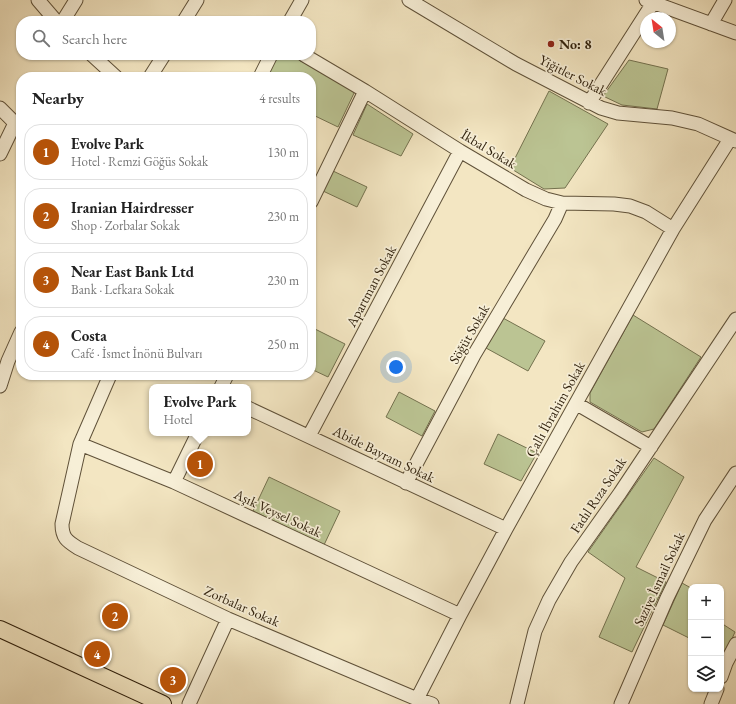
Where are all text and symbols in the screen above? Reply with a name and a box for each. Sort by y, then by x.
north arrow [640,12,676,48]
search box [16,16,316,60]
icon: search [30,27,52,49]
text: Search here [62,29,127,48]
place label: No: 8 [559,35,592,53]
marker: No: 8 [546,39,556,49]
street label: Yiğitler Sokak [536,50,610,100]
text: Nearby [32,87,84,109]
text: 4 results [259,90,300,107]
street label: İkbal Sokak [458,125,521,173]
text: Evolve Park [71,134,144,153]
text: 1 [43,144,49,161]
text: 130 m [268,144,299,161]
text: Hotel · Remzi Göğüs Sokak [71,153,208,170]
text: Iranian Hairdresser [71,198,194,217]
text: 2 [43,208,49,225]
text: 230 m [268,208,299,225]
text: Shop · Zorbalar Sokak [71,217,180,234]
street label: Apartman Sokak [341,242,400,331]
text: Near East Bank Ltd [71,262,194,281]
text: 3 [43,272,49,289]
text: 230 m [268,272,299,289]
text: Bank · Lefkara Sokak [71,281,174,298]
street label: Söğüt Sokak [445,301,494,367]
text: Costa [71,326,107,345]
text: 4 [43,336,49,353]
text: 250 m [268,336,299,353]
text: Café · İsmet İnönü Bulvarı [71,345,202,362]
your location [386,357,406,377]
street label: Çallı İbrahim Sokak [521,357,589,460]
popup [149,384,251,436]
text: Evolve Park [163,392,237,411]
text: Hotel [163,411,193,428]
street label: Abide Bayram Sokak [329,421,438,487]
pin: 1 [187,449,213,479]
street label: Fadıl Rıza Sokak [566,453,630,537]
street label: Aşık Veysel Sokak [230,484,325,541]
street label: Saziye İsmail Sokak [629,529,689,629]
street label: Zorbalar Sokak [201,581,283,631]
map controls [688,584,724,692]
button: + [688,584,724,620]
pin: 2 [102,601,128,631]
button: − [688,620,724,656]
pin: 4 [84,639,110,669]
button: layers [688,656,724,692]
pin: 3 [160,665,186,695]

